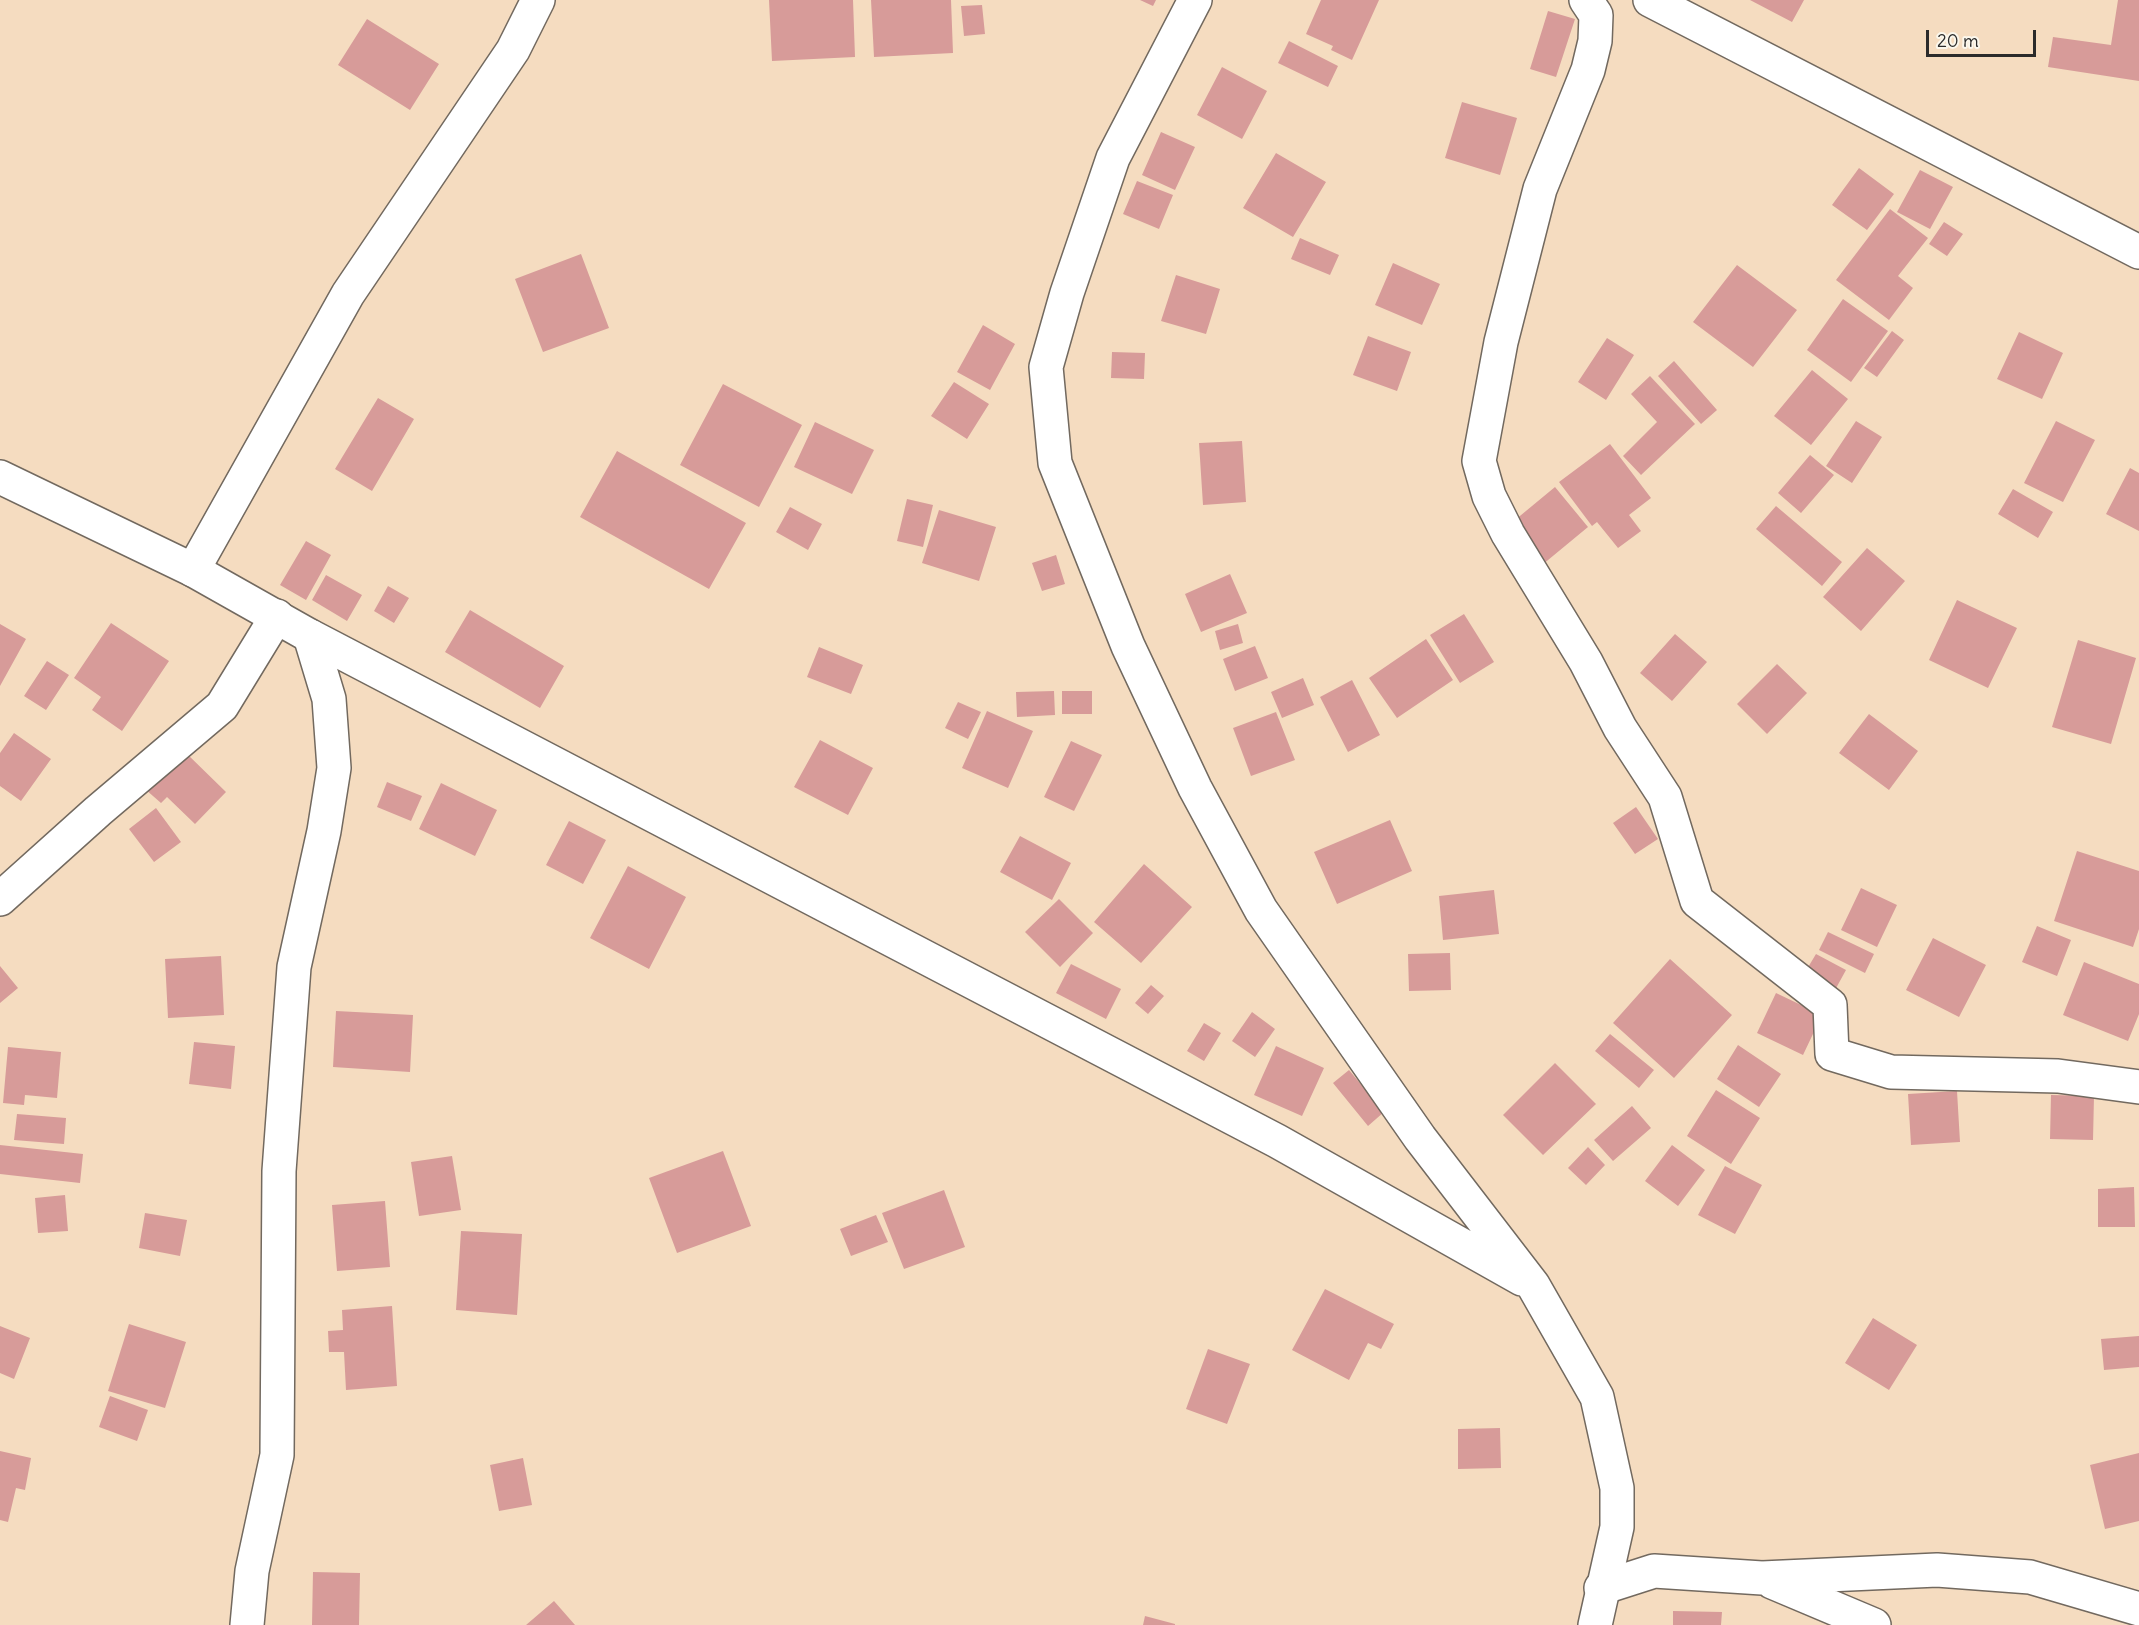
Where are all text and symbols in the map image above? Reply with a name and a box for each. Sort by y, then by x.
scale bar [1929,18,2038,56]
text: 20 m [1937,29,1979,52]

